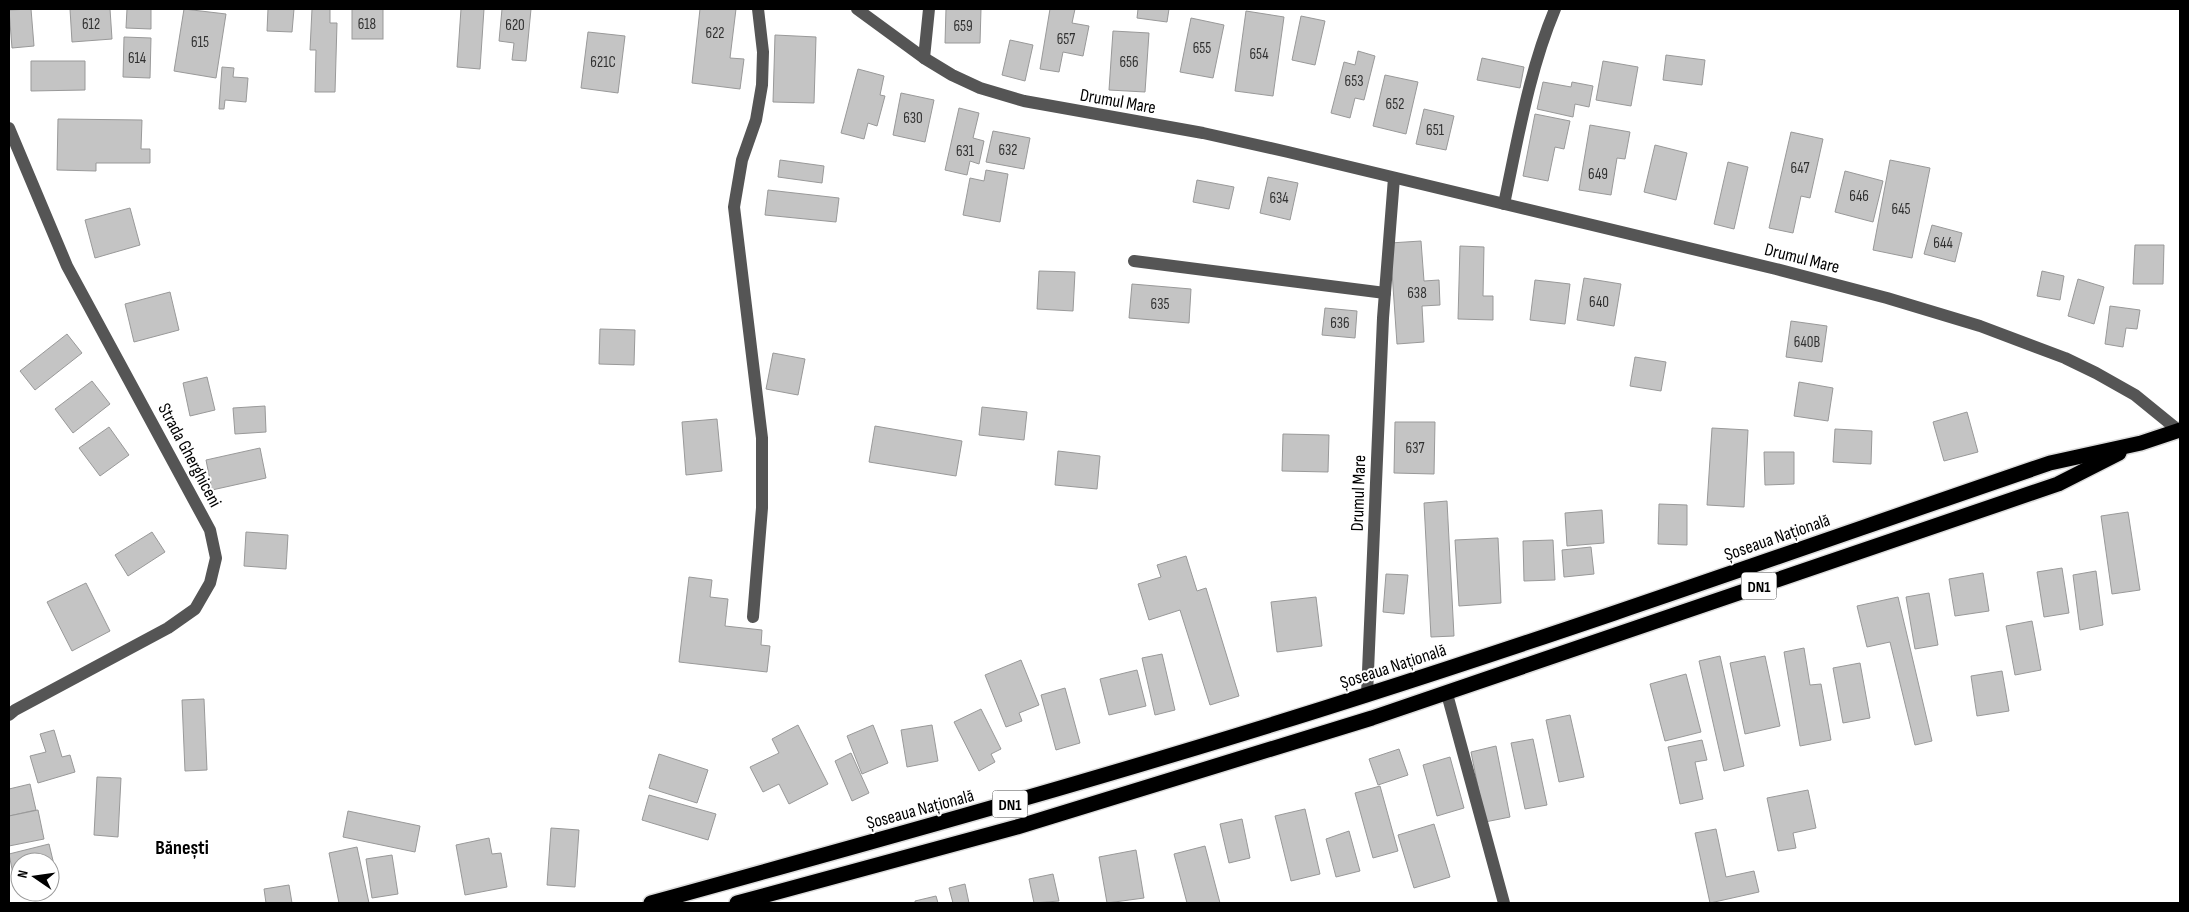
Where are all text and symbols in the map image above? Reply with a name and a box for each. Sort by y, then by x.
house number: 612 [82,15,100,34]
house number: 618 [358,15,376,34]
house number: 620 [505,16,525,35]
house number: 659 [953,17,973,36]
house number: 622 [705,24,725,43]
house number: 657 [1057,30,1075,49]
house number: 615 [191,33,209,52]
house number: 655 [1193,39,1211,58]
house number: 654 [1250,45,1268,64]
house number: 614 [128,49,146,68]
house number: 621C [590,53,616,72]
house number: 656 [1119,53,1139,72]
house number: 653 [1345,72,1363,91]
street label: Drumul Mare [1078,85,1157,118]
house number: 652 [1386,95,1404,114]
house number: 630 [903,109,923,128]
house number: 651 [1426,121,1445,140]
house number: 632 [998,141,1018,160]
house number: 631 [956,142,975,161]
house number: 647 [1791,159,1810,178]
house number: 649 [1588,165,1608,184]
house number: 646 [1849,187,1869,206]
house number: 634 [1269,189,1289,208]
house number: 645 [1891,200,1911,219]
house number: 644 [1933,234,1953,253]
street label: Drumul Mare [1762,239,1842,278]
house number: 638 [1407,284,1427,303]
house number: 640 [1589,293,1609,312]
house number: 635 [1151,295,1169,314]
house number: 636 [1330,314,1350,333]
house number: 640B [1794,333,1821,352]
street label: Strada Gherghiceni [153,400,226,511]
house number: 637 [1406,439,1424,458]
street label: Drumul Mare [1347,454,1370,532]
street label: Șoseaua Națională [1722,510,1833,565]
road number: DN1 [1742,572,1776,600]
street label: Șoseaua Națională [1337,639,1449,694]
street label: Șoseaua Națională [864,785,976,834]
road number: DN1 [992,791,1028,818]
district label: Bănești [155,836,209,860]
north arrow [10,852,60,902]
text: N [14,869,32,880]

